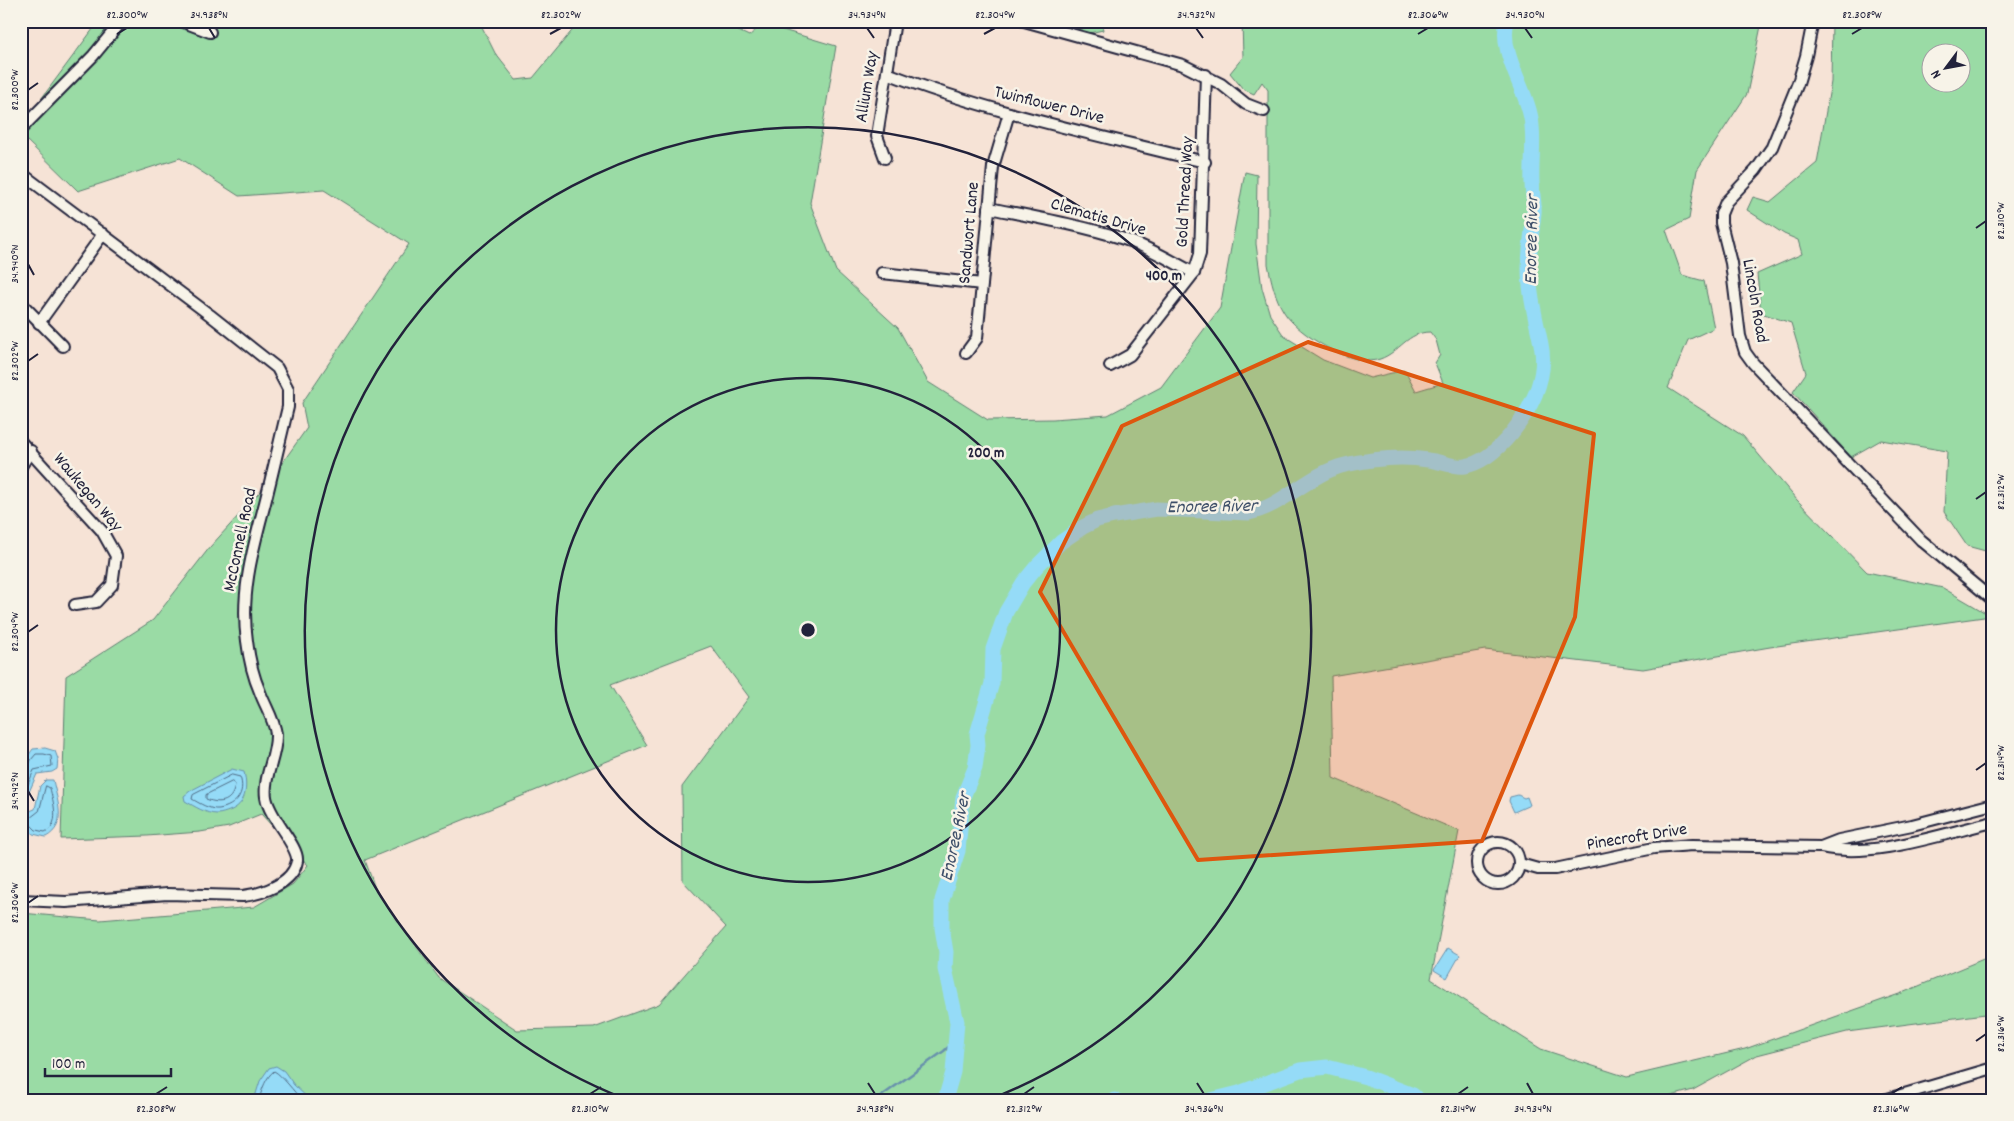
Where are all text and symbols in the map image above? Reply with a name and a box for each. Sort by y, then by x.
text: 82.300°W [106,7,148,24]
text: 34.938°N [190,7,228,24]
text: 82.302°W [541,7,581,24]
text: 34.934°N [848,7,886,24]
text: 82.304°W [975,7,1015,24]
text: 34.932°N [1177,7,1215,24]
text: 82.306°W [1408,7,1448,24]
text: 34.930°N [1505,7,1545,24]
text: 82.308°W [1842,7,1882,24]
north arrow [1922,42,1972,92]
street label: Allium Way [850,49,886,125]
text: N [1926,66,1947,82]
text: 82.300°W [7,69,24,111]
street label: Twinflower Drive [991,80,1107,132]
street label: Gold Thread Way [1171,135,1201,248]
street label: Sandwort Lane [953,181,987,285]
street label: Clematis Drive [1047,192,1149,244]
water label: Enoree River [1519,193,1547,285]
text: 82.310°W [1993,202,2010,240]
text: 34.940°N [7,244,24,284]
street label: Lincoln Road [1734,257,1774,345]
text: 400 m [1146,266,1182,288]
text: 82.302°W [7,341,24,381]
text: 200 m [968,443,1004,465]
street label: Waukegan Way [46,448,128,539]
text: 82.312°W [1993,474,2010,510]
street label: McConnell Road [218,486,264,594]
water label: Enoree River [1167,494,1259,522]
text: 82.304°W [7,612,24,652]
centre of rings [799,621,817,639]
text: 82.314°W [1993,745,2010,781]
text: 34.942°N [7,772,24,810]
water label: Enoree River [934,788,980,884]
street label: Pinecroft Drive [1585,818,1689,858]
text: 82.306°W [7,883,24,923]
text: 82.316°W [1993,1016,2010,1052]
scale bar [45,1046,171,1078]
text: 100 m [52,1054,85,1076]
text: 82.308°W [136,1101,176,1118]
text: 82.310°W [571,1101,609,1118]
text: 34.938°N [856,1101,894,1118]
text: 82.312°W [1006,1101,1042,1118]
text: 34.936°N [1185,1101,1223,1118]
text: 82.314°W [1440,1101,1476,1118]
text: 34.934°N [1514,1101,1552,1118]
text: 82.316°W [1873,1101,1909,1118]

